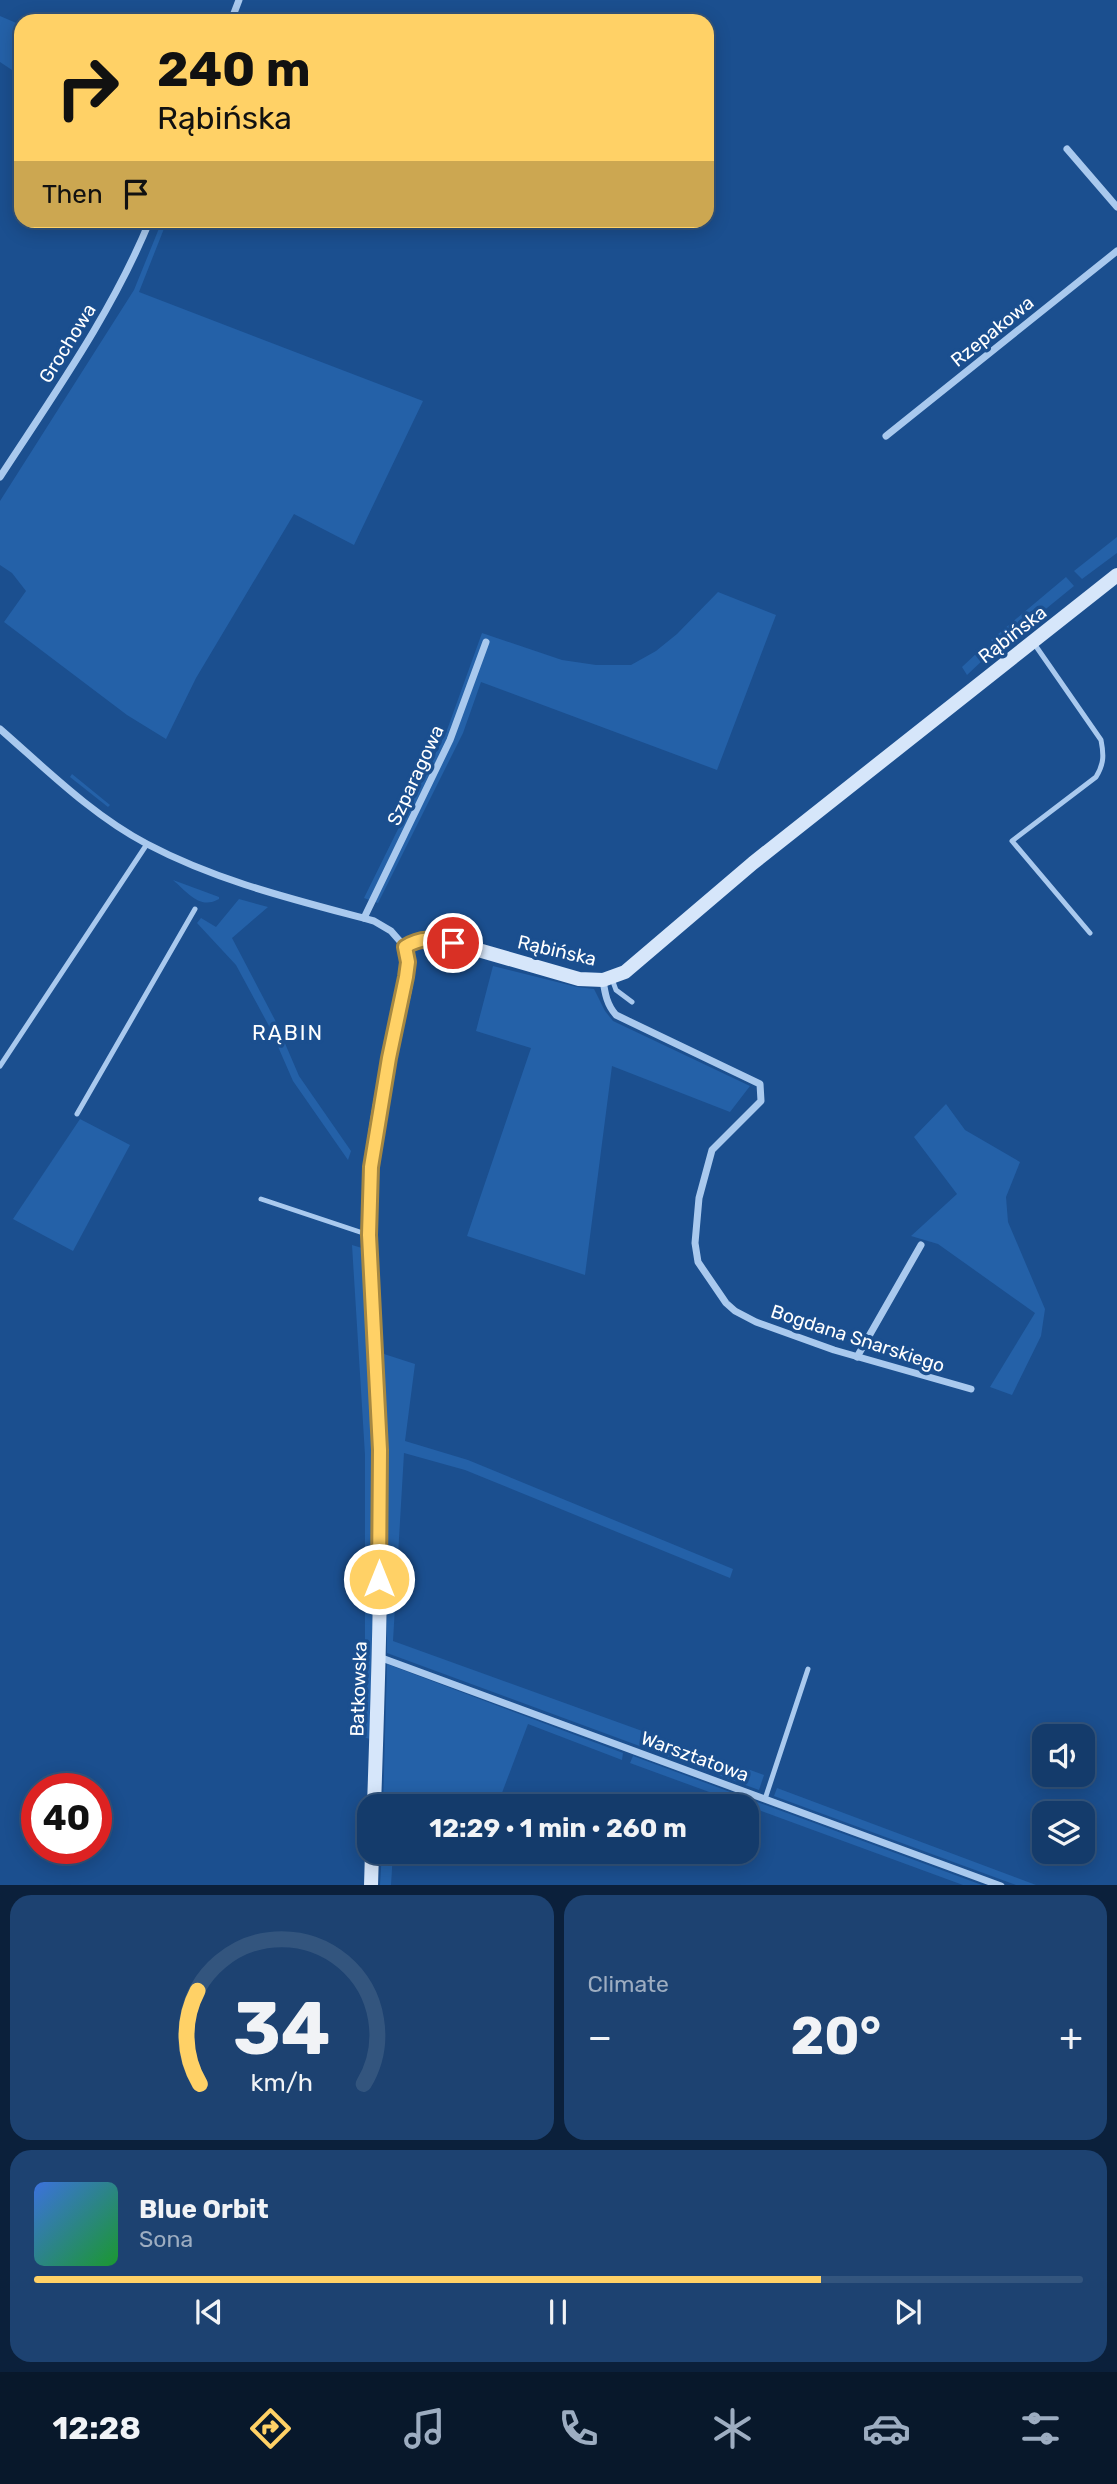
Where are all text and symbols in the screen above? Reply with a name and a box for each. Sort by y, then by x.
text: 240 m [157,40,311,98]
icon: right [42,42,133,133]
text: Rąbińska [157,99,292,137]
icon: arrive [117,175,155,213]
text: Then [42,179,103,210]
street label: Rzepakowa [946,291,1038,372]
street label: Grochowa [34,299,101,387]
street label: Rąbińska [974,601,1051,668]
street label: Szparagowa [382,721,449,829]
pin [423,913,483,973]
icon: arrive [434,924,472,962]
street label: Rąbińska [515,930,599,971]
district label: RĄBIN [252,1020,324,1045]
street label: Bogdana Snarskiego [768,1300,948,1377]
position arrow [342,1542,416,1616]
street label: Batkowska [345,1641,372,1737]
map controls [1032,1724,1095,1864]
button: sound [1032,1724,1095,1787]
street label: Warsztatowa [638,1726,752,1787]
speed limit sign: 40 [21,1773,112,1864]
button: layers [1032,1801,1095,1864]
text: 12:29 · 1 min · 260 m [429,1813,687,1844]
text: Climate [588,1970,669,1998]
text: 34 [233,1986,331,2072]
text: 20° [790,2005,881,2067]
text: − [588,2014,612,2060]
text: + [1059,2014,1083,2060]
text: km/h [251,2067,313,2096]
text: Blue Orbit [139,2194,269,2225]
text: Sona [139,2225,193,2253]
icon: previous [190,2293,228,2331]
icon: pause [539,2293,577,2331]
icon: next [889,2293,927,2331]
icon: directions [246,2404,295,2453]
icon: music [400,2404,449,2453]
icon: phone [554,2404,603,2453]
icon: climate [708,2404,757,2453]
icon: car [862,2404,911,2453]
icon: filters [1016,2404,1065,2453]
text: 12:28 [52,2409,141,2447]

